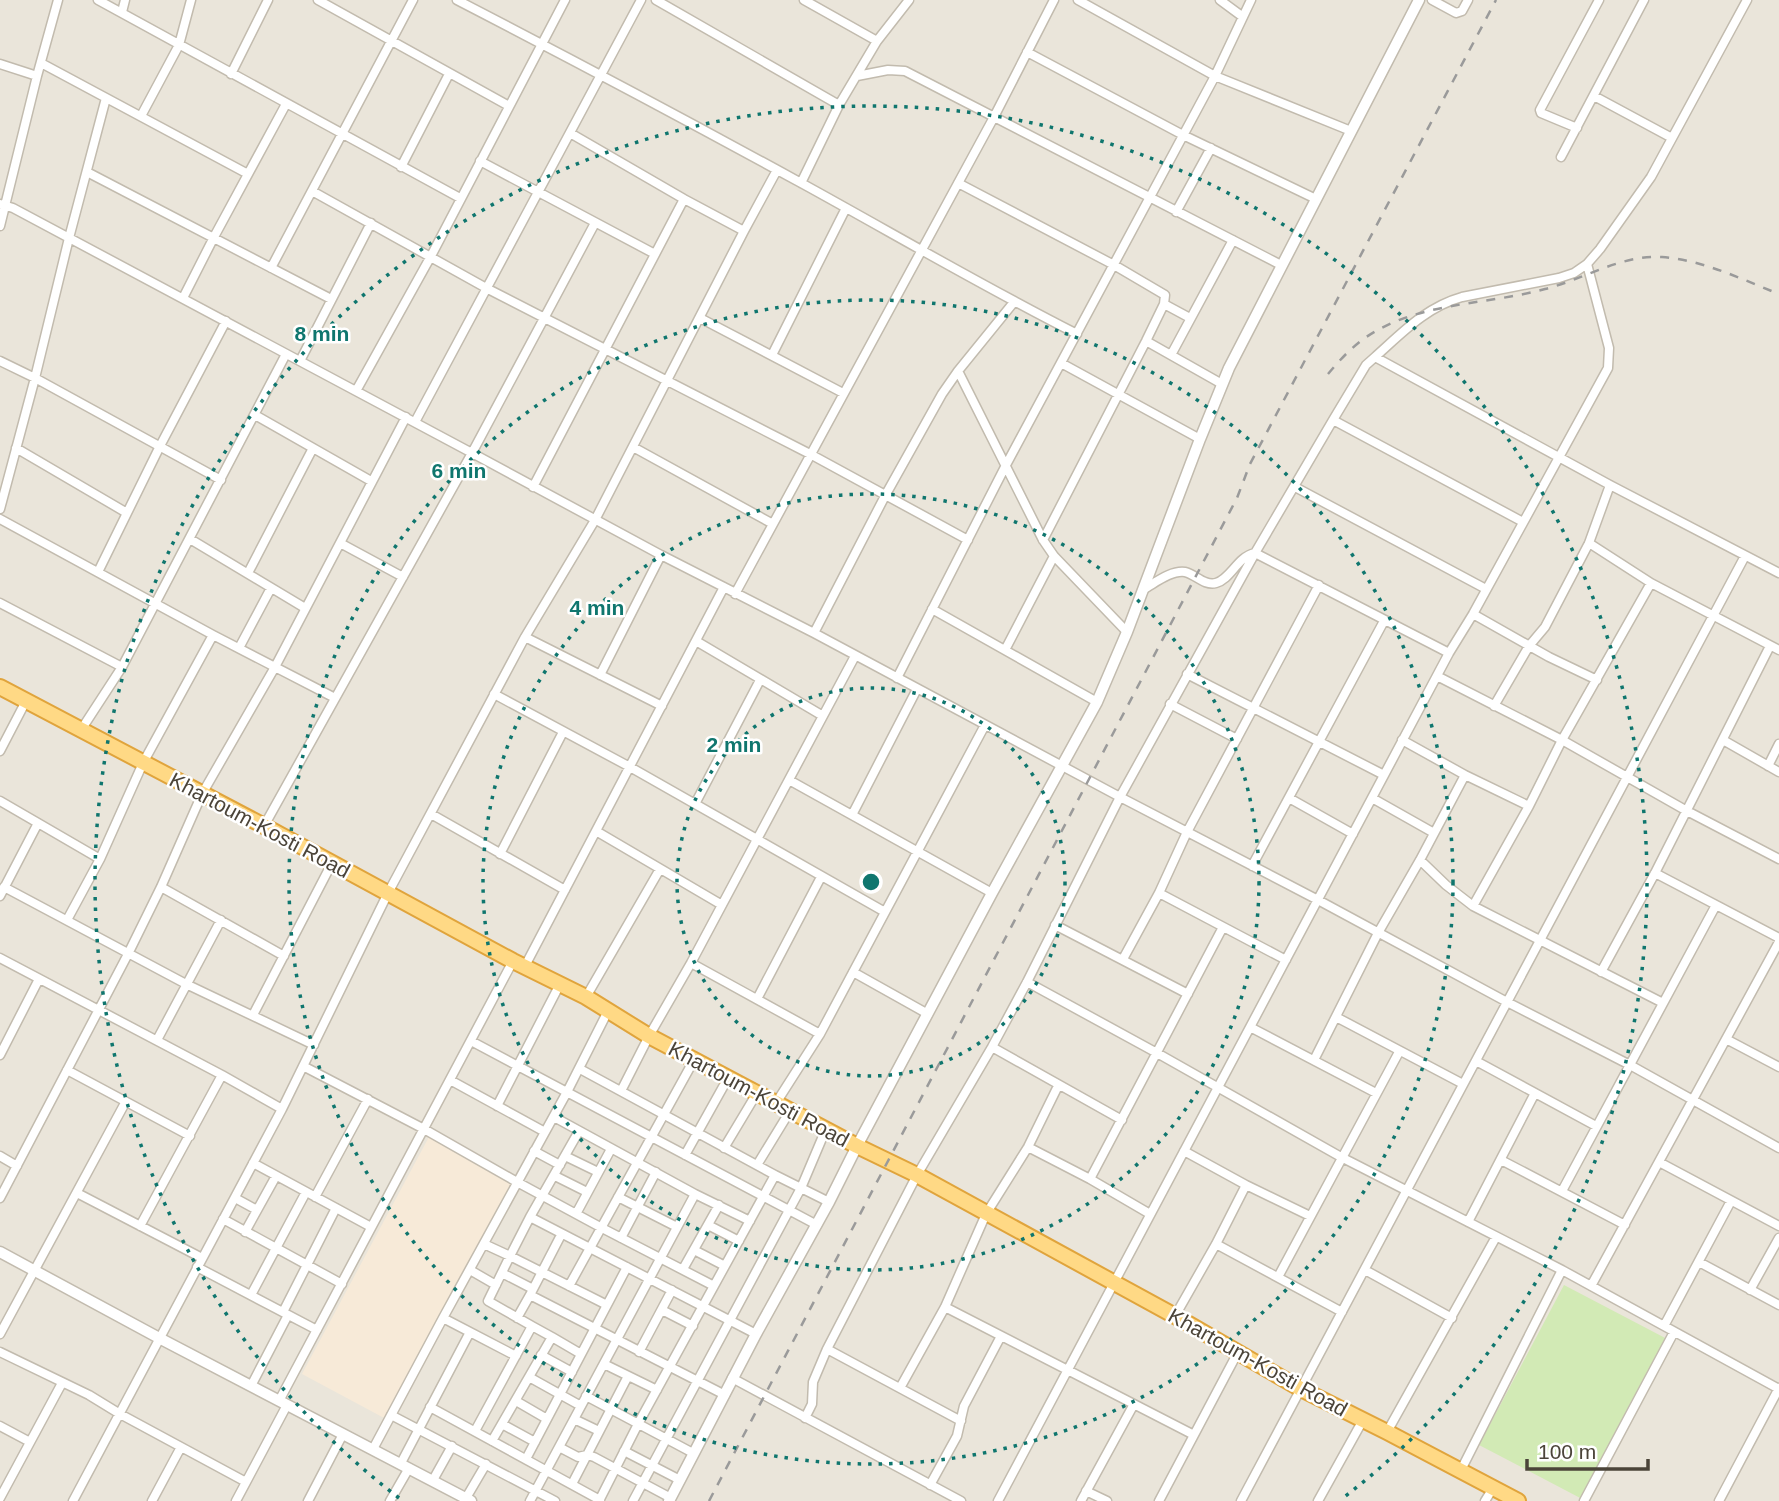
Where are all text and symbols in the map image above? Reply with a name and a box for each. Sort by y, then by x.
text: 8 min [295,322,349,345]
text: 6 min [432,459,486,482]
text: 4 min [570,596,624,619]
text: 2 min [707,733,761,756]
street label: Khartoum-Kosti Road [166,768,354,882]
centre of rings [859,870,883,894]
street label: Khartoum-Kosti Road [665,1037,853,1151]
street label: Khartoum-Kosti Road [1165,1303,1351,1421]
scale bar [1527,1428,1648,1472]
text: 100 m [1538,1440,1596,1463]

